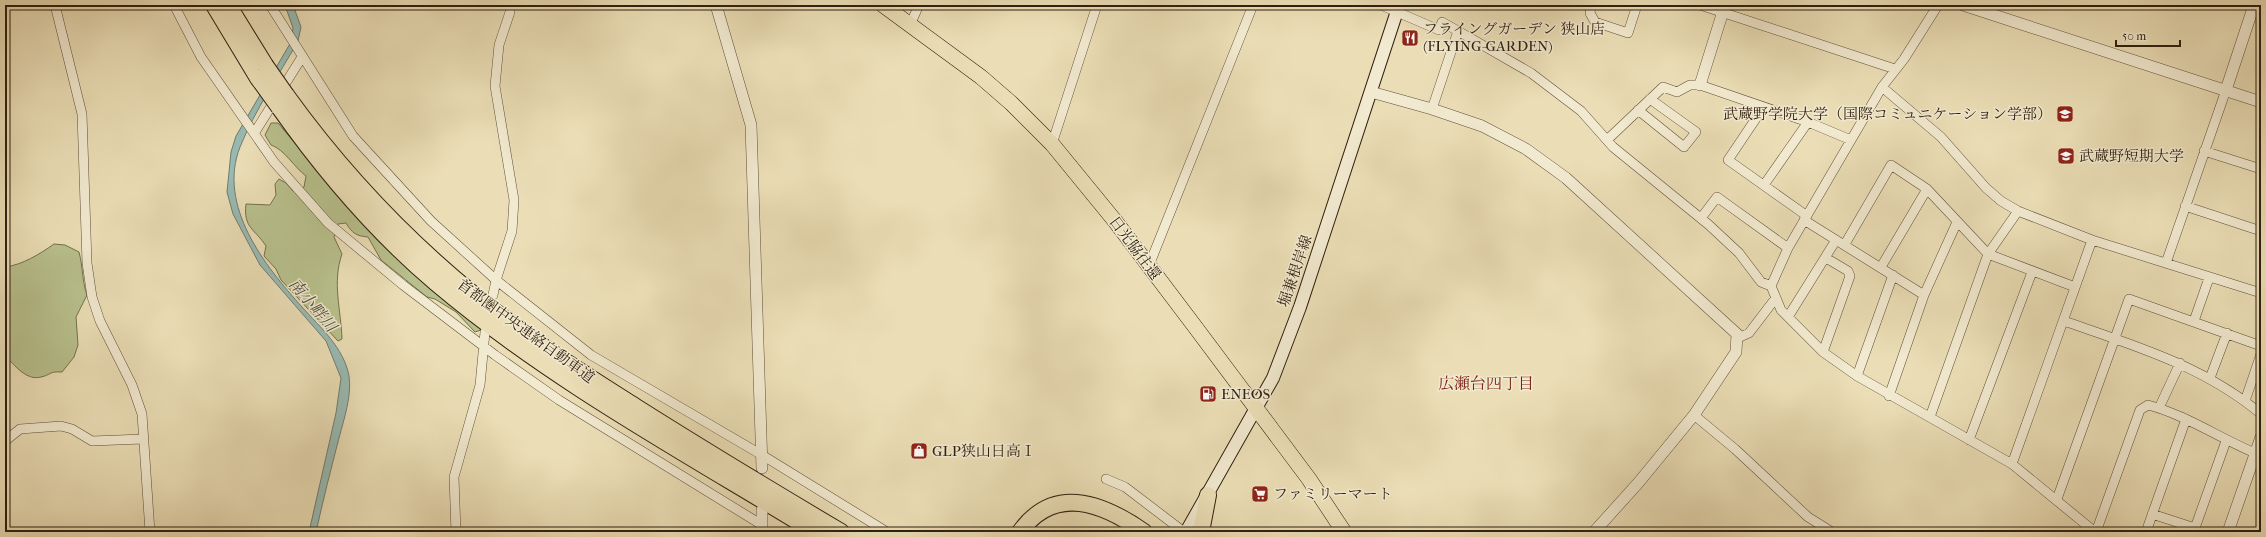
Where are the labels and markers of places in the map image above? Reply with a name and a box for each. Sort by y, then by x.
place label: フライングガーデン 狭山店 (FLYING-GARDEN) [1423,20,1605,55]
restaurant icon: フライングガーデン 狭山店 (FLYING-GARDEN) [1400,28,1420,48]
school or university icon: 武蔵野学院大学（国際コミュニケーション学部） [2055,104,2075,124]
place label: 武蔵野学院大学（国際コミュニケーション学部） [1723,105,2052,123]
school or university icon: 武蔵野短期大学 [2056,146,2076,166]
place label: 武蔵野短期大学 [2079,147,2184,165]
fuel station icon: ENEOS [1198,384,1218,404]
place label: ENEOS [1221,385,1271,403]
shop icon: GLP狭山日高Ⅰ [909,441,929,461]
place label: GLP狭山日高Ⅰ [932,442,1036,460]
supermarket icon: ファミリーマート [1250,484,1270,504]
place label: ファミリーマート [1273,485,1393,503]

